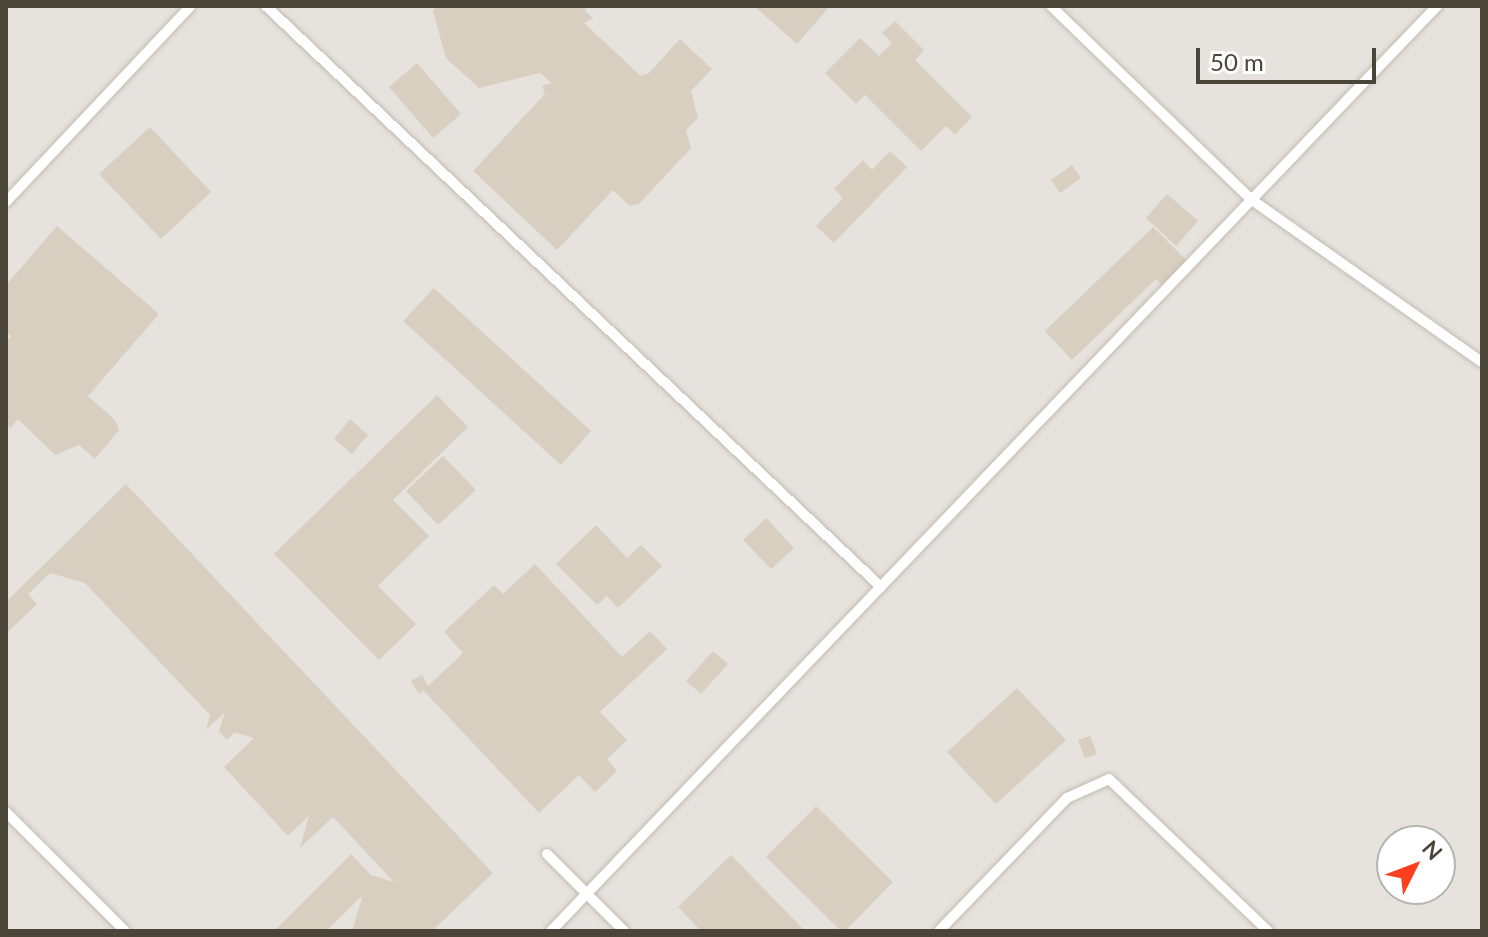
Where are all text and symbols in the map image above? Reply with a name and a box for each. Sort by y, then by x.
scale bar [1200,32,1380,82]
text: 50 m [1210,47,1264,76]
north arrow [1376,825,1456,905]
text: N [1417,835,1448,865]

